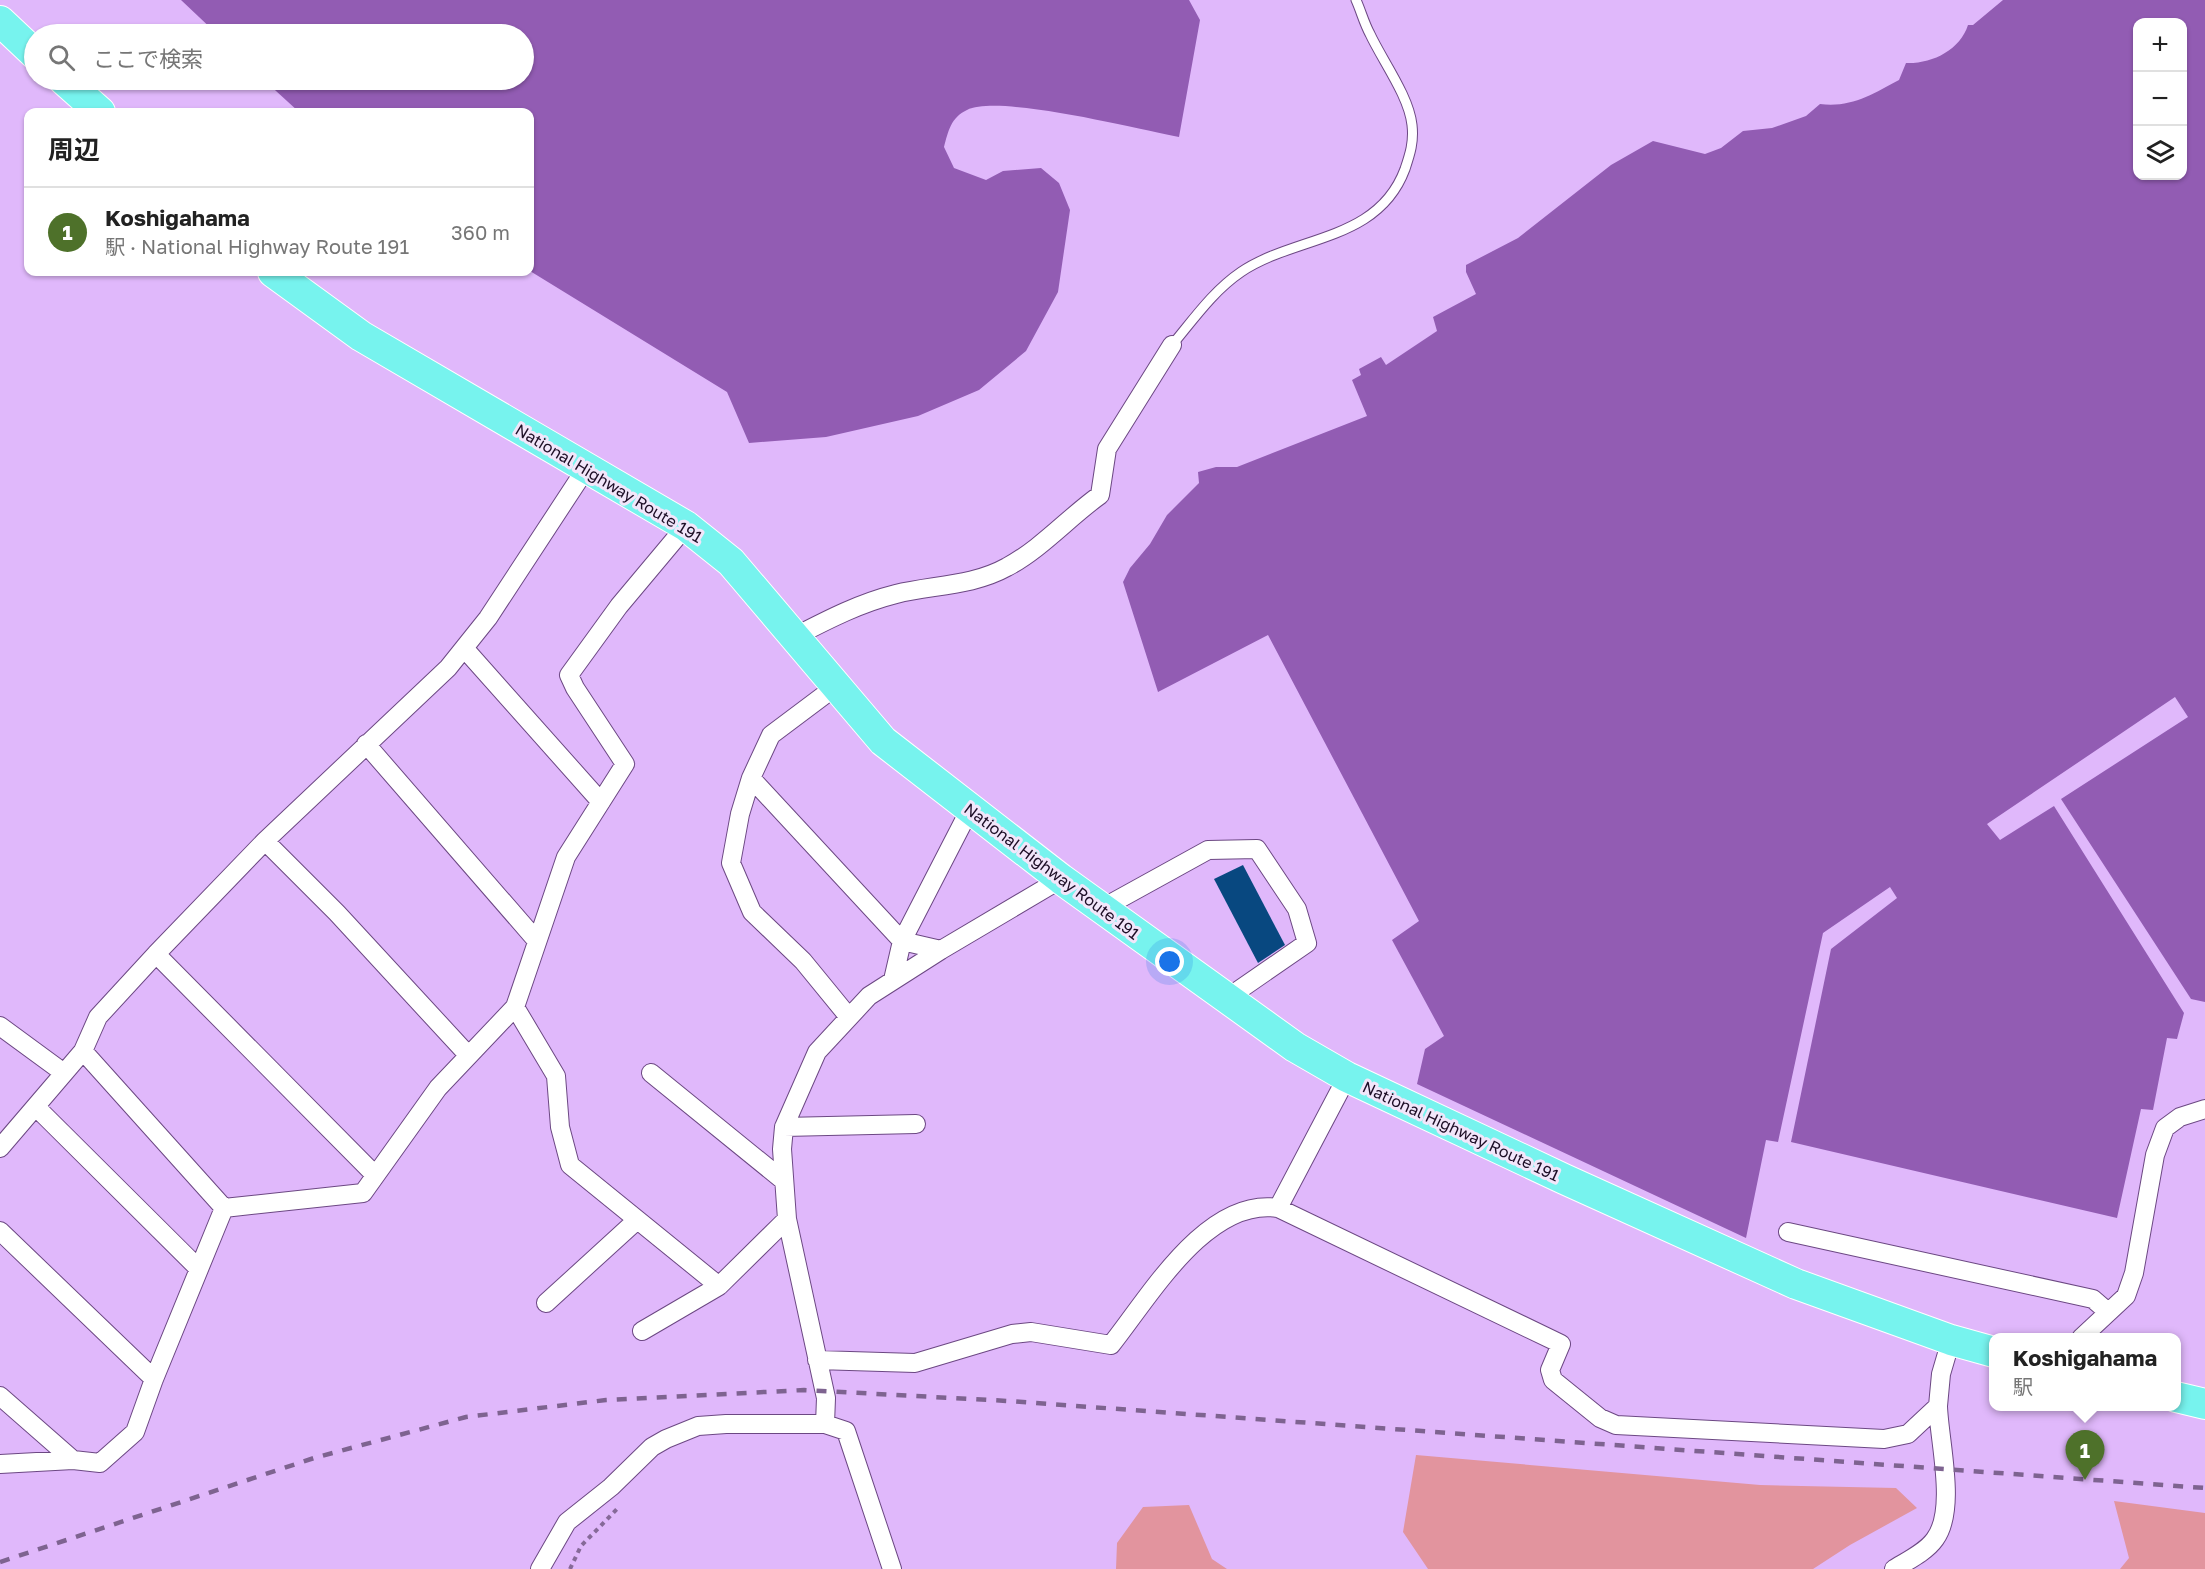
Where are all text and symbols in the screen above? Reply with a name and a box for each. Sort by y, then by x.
map controls [2133,18,2187,180]
button: + [2133,18,2187,72]
search box [24,24,534,90]
icon: search [45,41,78,74]
text: ここで検索 [93,45,203,72]
button: − [2133,72,2187,126]
button: layers [2133,126,2187,180]
text: 周辺 [48,134,100,165]
text: Koshigahama [105,204,250,231]
text: 1 [62,220,73,244]
text: 360 m [451,220,510,244]
text: 駅 · National Highway Route 191 [105,234,409,258]
street label: National Highway Route 191 [512,419,706,547]
street label: National Highway Route 191 [960,798,1144,944]
your location [1155,947,1184,976]
street label: National Highway Route 191 [1360,1077,1563,1185]
popup [1989,1333,2181,1411]
text: Koshigahama [2013,1344,2157,1371]
text: 駅 [2013,1374,2033,1398]
pin: 1 [2066,1430,2104,1480]

